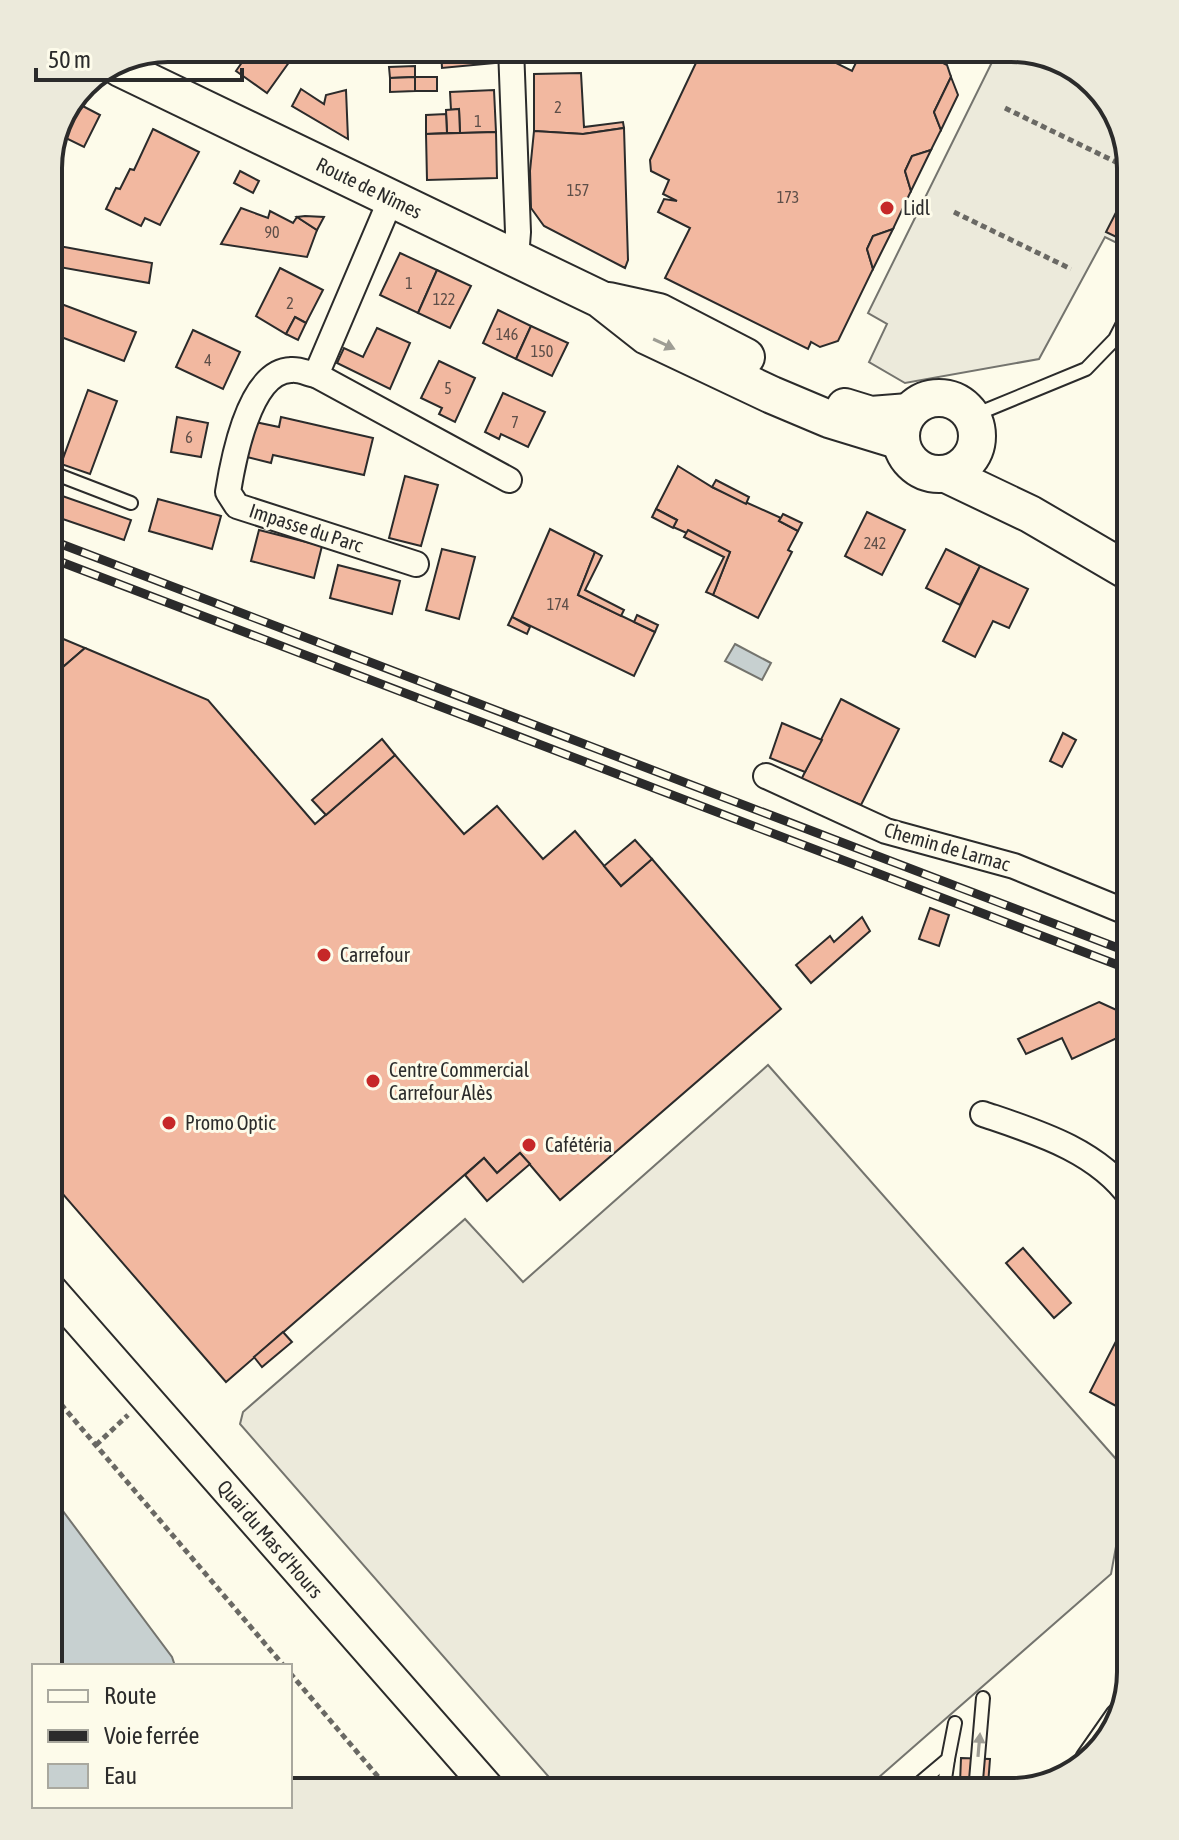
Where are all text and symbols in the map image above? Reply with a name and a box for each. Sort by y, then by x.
scale bar [36,32,242,82]
text: 50 m [48,46,91,73]
house number: 2 [554,98,562,116]
house number: 1 [474,112,482,130]
street label: Route de Nîmes [313,152,426,223]
house number: 157 [567,181,589,199]
house number: 173 [777,188,799,206]
place label: Lidl [903,196,931,219]
marker: Lidl [878,199,896,217]
house number: 90 [264,223,280,241]
house number: 1 [405,274,413,292]
house number: 122 [433,290,455,308]
house number: 2 [286,294,294,312]
house number: 146 [496,325,518,343]
one-way arrow [652,337,675,351]
house number: 150 [531,342,553,360]
house number: 4 [204,351,212,369]
house number: 5 [444,379,452,397]
house number: 7 [511,413,519,431]
house number: 6 [185,428,193,446]
street label: Impasse du Parc [246,498,366,557]
house number: 242 [864,534,886,552]
house number: 174 [547,595,569,613]
street label: Chemin de Larnac [882,818,1013,876]
place label: Carrefour [340,943,411,966]
marker: Carrefour [315,946,333,964]
place label: Centre Commercial Carrefour Alès [389,1058,530,1104]
marker: Centre Commercial Carrefour Alès [364,1072,382,1090]
place label: Promo Optic [185,1111,276,1134]
marker: Promo Optic [160,1114,178,1132]
place label: Cafétéria [545,1133,612,1156]
marker: Cafétéria [520,1136,538,1154]
street label: Quai du Mas d'Hours [213,1475,328,1602]
legend [32,1664,292,1808]
text: Route [104,1682,156,1709]
text: Voie ferrée [104,1722,199,1749]
one-way arrow [973,1732,986,1757]
text: Eau [104,1762,137,1789]

